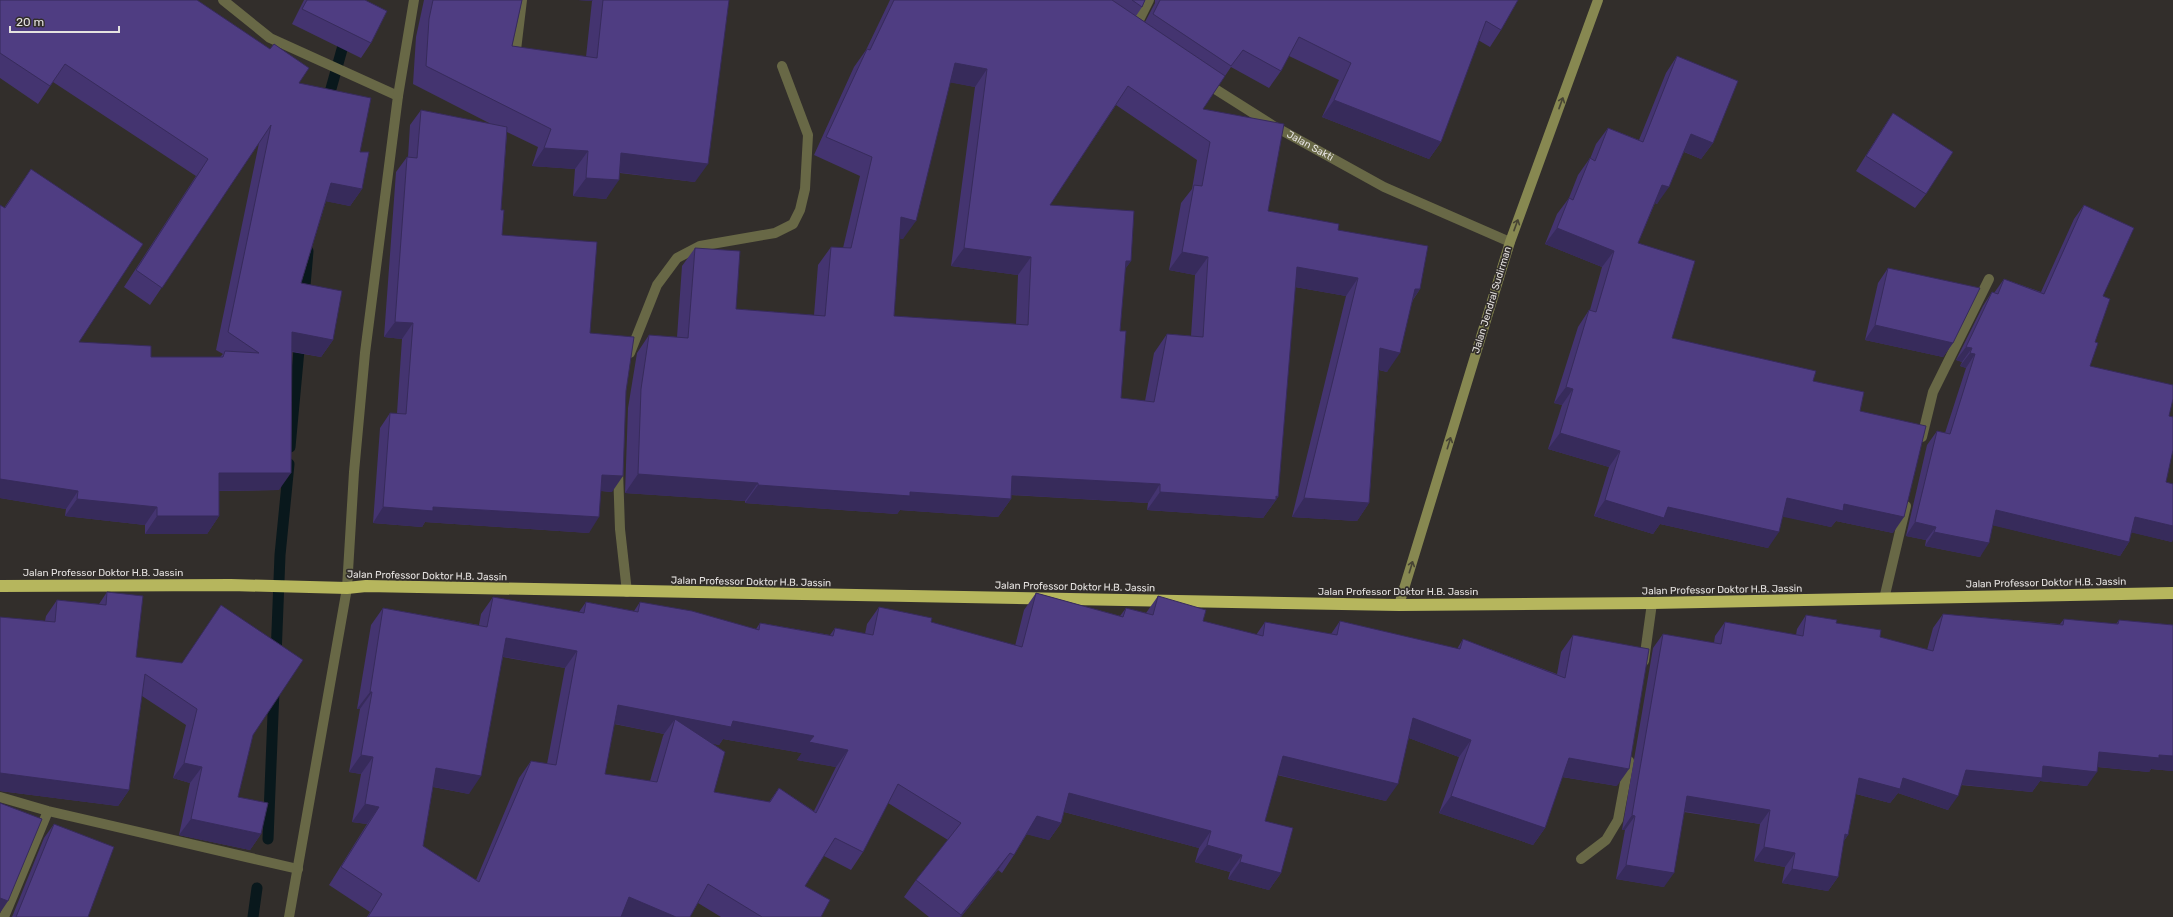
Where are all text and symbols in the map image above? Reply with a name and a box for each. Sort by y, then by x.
scale bar [10,8,119,34]
text: 20 m [16,15,44,29]
one-way arrow [1557,98,1565,110]
street label: Jalan Sakti [1285,128,1336,164]
one-way arrow [1513,220,1521,232]
street label: Jalan Jendral Sudirman [1470,245,1514,355]
one-way arrow [1446,437,1453,450]
one-way arrow [1407,562,1415,574]
street label: Jalan Professor Doktor H.B. Jassin [23,567,183,579]
street label: Jalan Professor Doktor H.B. Jassin [347,569,507,583]
street label: Jalan Professor Doktor H.B. Jassin [671,575,831,589]
street label: Jalan Professor Doktor H.B. Jassin [1966,576,2126,590]
street label: Jalan Professor Doktor H.B. Jassin [995,580,1155,594]
street label: Jalan Professor Doktor H.B. Jassin [1642,583,1802,597]
street label: Jalan Professor Doktor H.B. Jassin [1318,586,1478,598]

